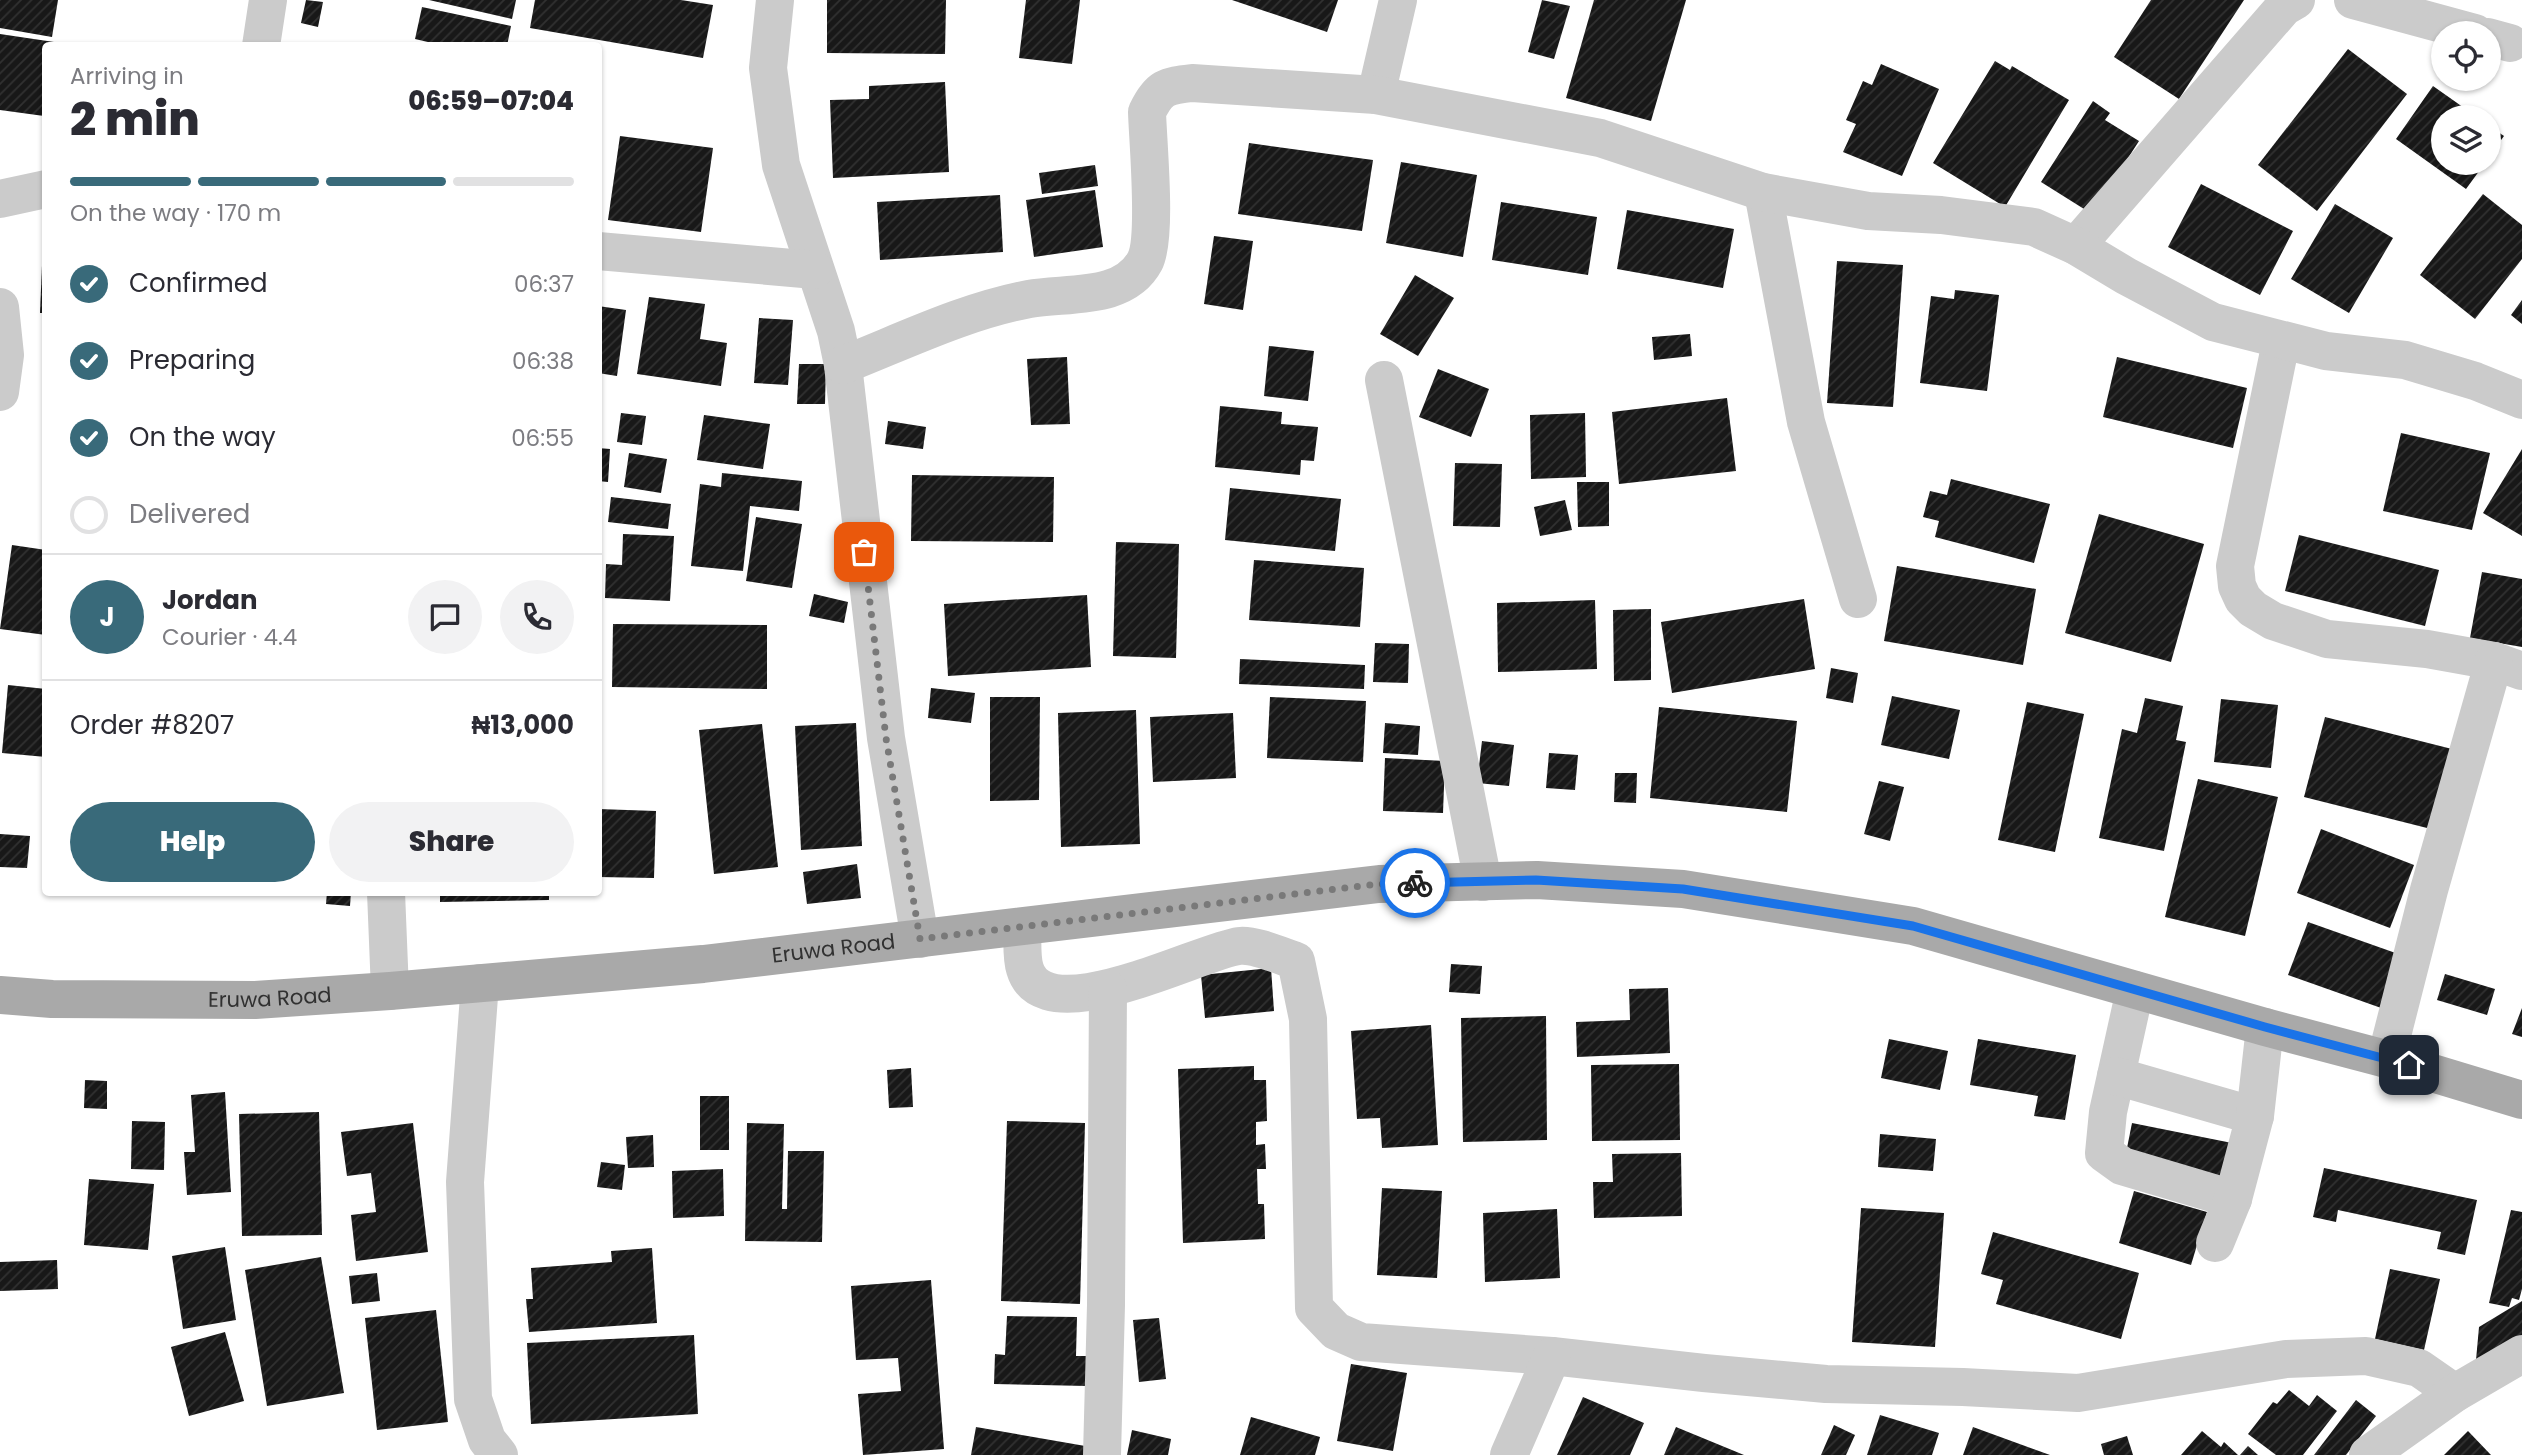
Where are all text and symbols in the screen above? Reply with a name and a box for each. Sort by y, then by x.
map controls [2431,21,2501,175]
button: locate [2431,21,2501,91]
text: Arriving in [70,60,184,92]
text: 06:59–07:04 [408,83,574,119]
text: 2 min [70,87,200,151]
button: layers [2431,105,2501,175]
text: On the way · 170 m [70,197,281,229]
icon: check [70,265,108,303]
text: Confirmed [129,265,267,301]
text: 06:37 [514,268,574,300]
icon: check [70,342,108,380]
text: Preparing [129,342,255,378]
text: 06:38 [512,345,574,377]
icon: check [70,419,108,457]
text: On the way [129,419,276,455]
text: 06:55 [511,422,574,454]
text: Delivered [129,496,250,532]
pin [834,522,894,582]
icon: bag [845,533,883,571]
button: chat [408,580,482,654]
button: phone [500,580,574,654]
text: Jordan [162,582,258,618]
text: J [99,599,115,635]
text: Courier · 4.4 [162,621,297,653]
text: Order #8207 [70,707,234,743]
text: ₦13,000 [471,707,574,743]
button: Help [70,802,315,882]
button: Share [329,802,574,882]
courier [1380,848,1450,918]
icon: bike [1396,864,1434,902]
street label: Eruwa Road [770,926,897,970]
street label: Eruwa Road [208,980,332,1014]
pin [2379,1035,2439,1095]
icon: home [2390,1046,2428,1084]

